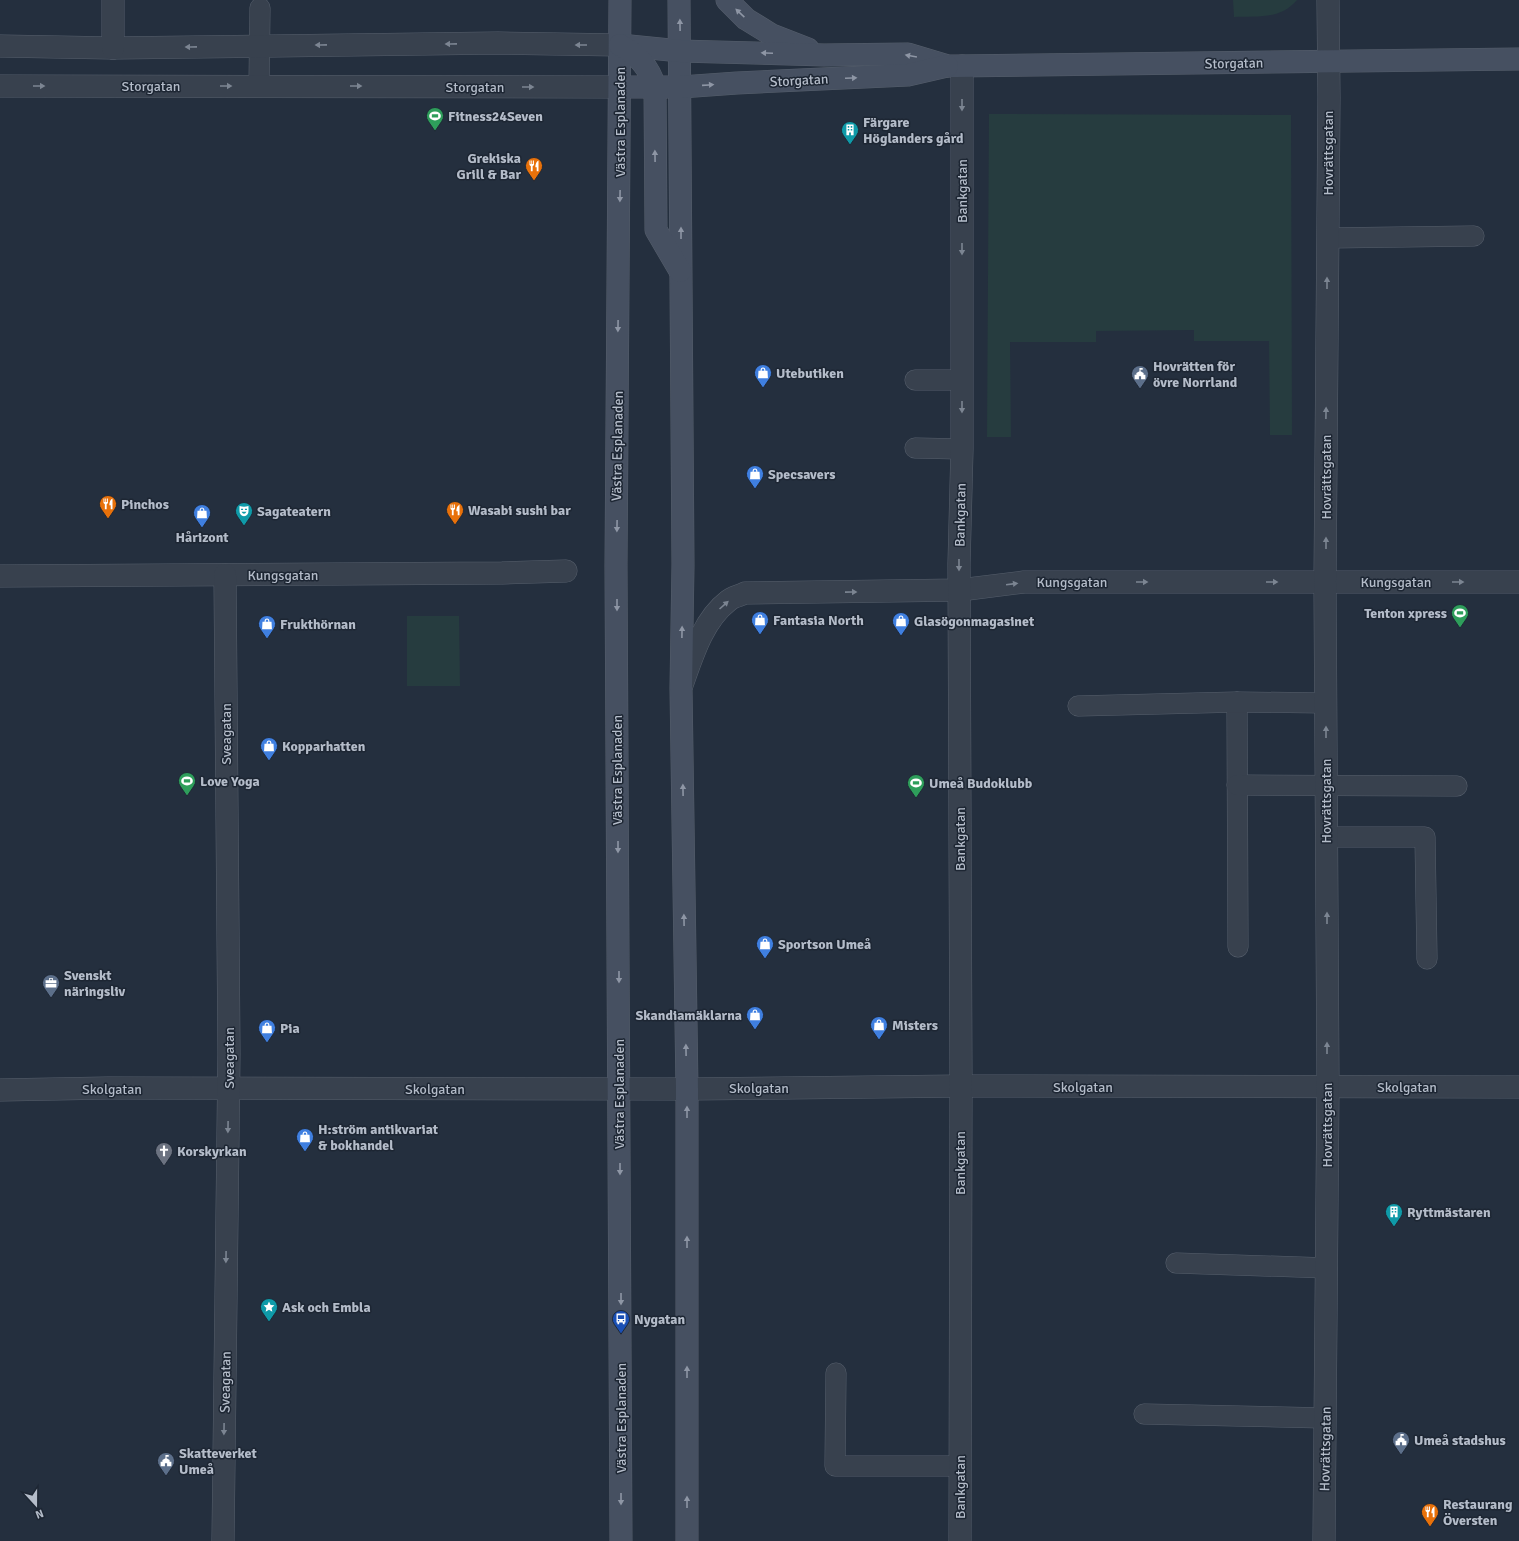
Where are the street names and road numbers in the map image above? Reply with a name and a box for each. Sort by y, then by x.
street label: Storgatan [1204,54,1264,73]
street label: Västra Esplanaden [612,67,629,177]
street label: Storgatan [769,70,829,91]
street label: Storgatan [122,78,180,95]
street label: Storgatan [446,79,504,96]
street label: Hovrättsgatan [1320,111,1337,195]
street label: Bankgatan [954,159,971,223]
street label: Västra Esplanaden [608,391,627,501]
street label: Hovrättsgatan [1318,435,1335,519]
street label: Bankgatan [951,483,970,547]
street label: Kungsgatan [248,567,318,584]
street label: Kungsgatan [1037,574,1107,591]
street label: Kungsgatan [1361,574,1431,591]
street label: Sveagatan [218,703,235,765]
street label: Västra Esplanaden [609,715,626,825]
street label: Hovrättsgatan [1318,759,1335,843]
street label: Bankgatan [952,807,969,871]
street label: Sveagatan [221,1027,238,1089]
street label: Västra Esplanaden [611,1039,628,1149]
street label: Skolgatan [1053,1079,1113,1096]
street label: Skolgatan [1377,1079,1437,1096]
street label: Skolgatan [729,1080,789,1097]
street label: Skolgatan [82,1081,142,1098]
street label: Skolgatan [405,1081,465,1098]
street label: Hovrättsgatan [1319,1083,1336,1167]
street label: Bankgatan [952,1131,969,1195]
street label: Sveagatan [216,1351,235,1413]
street label: Västra Esplanaden [613,1363,630,1473]
street label: Hovrättsgatan [1316,1406,1335,1492]
street label: Bankgatan [952,1455,969,1519]

